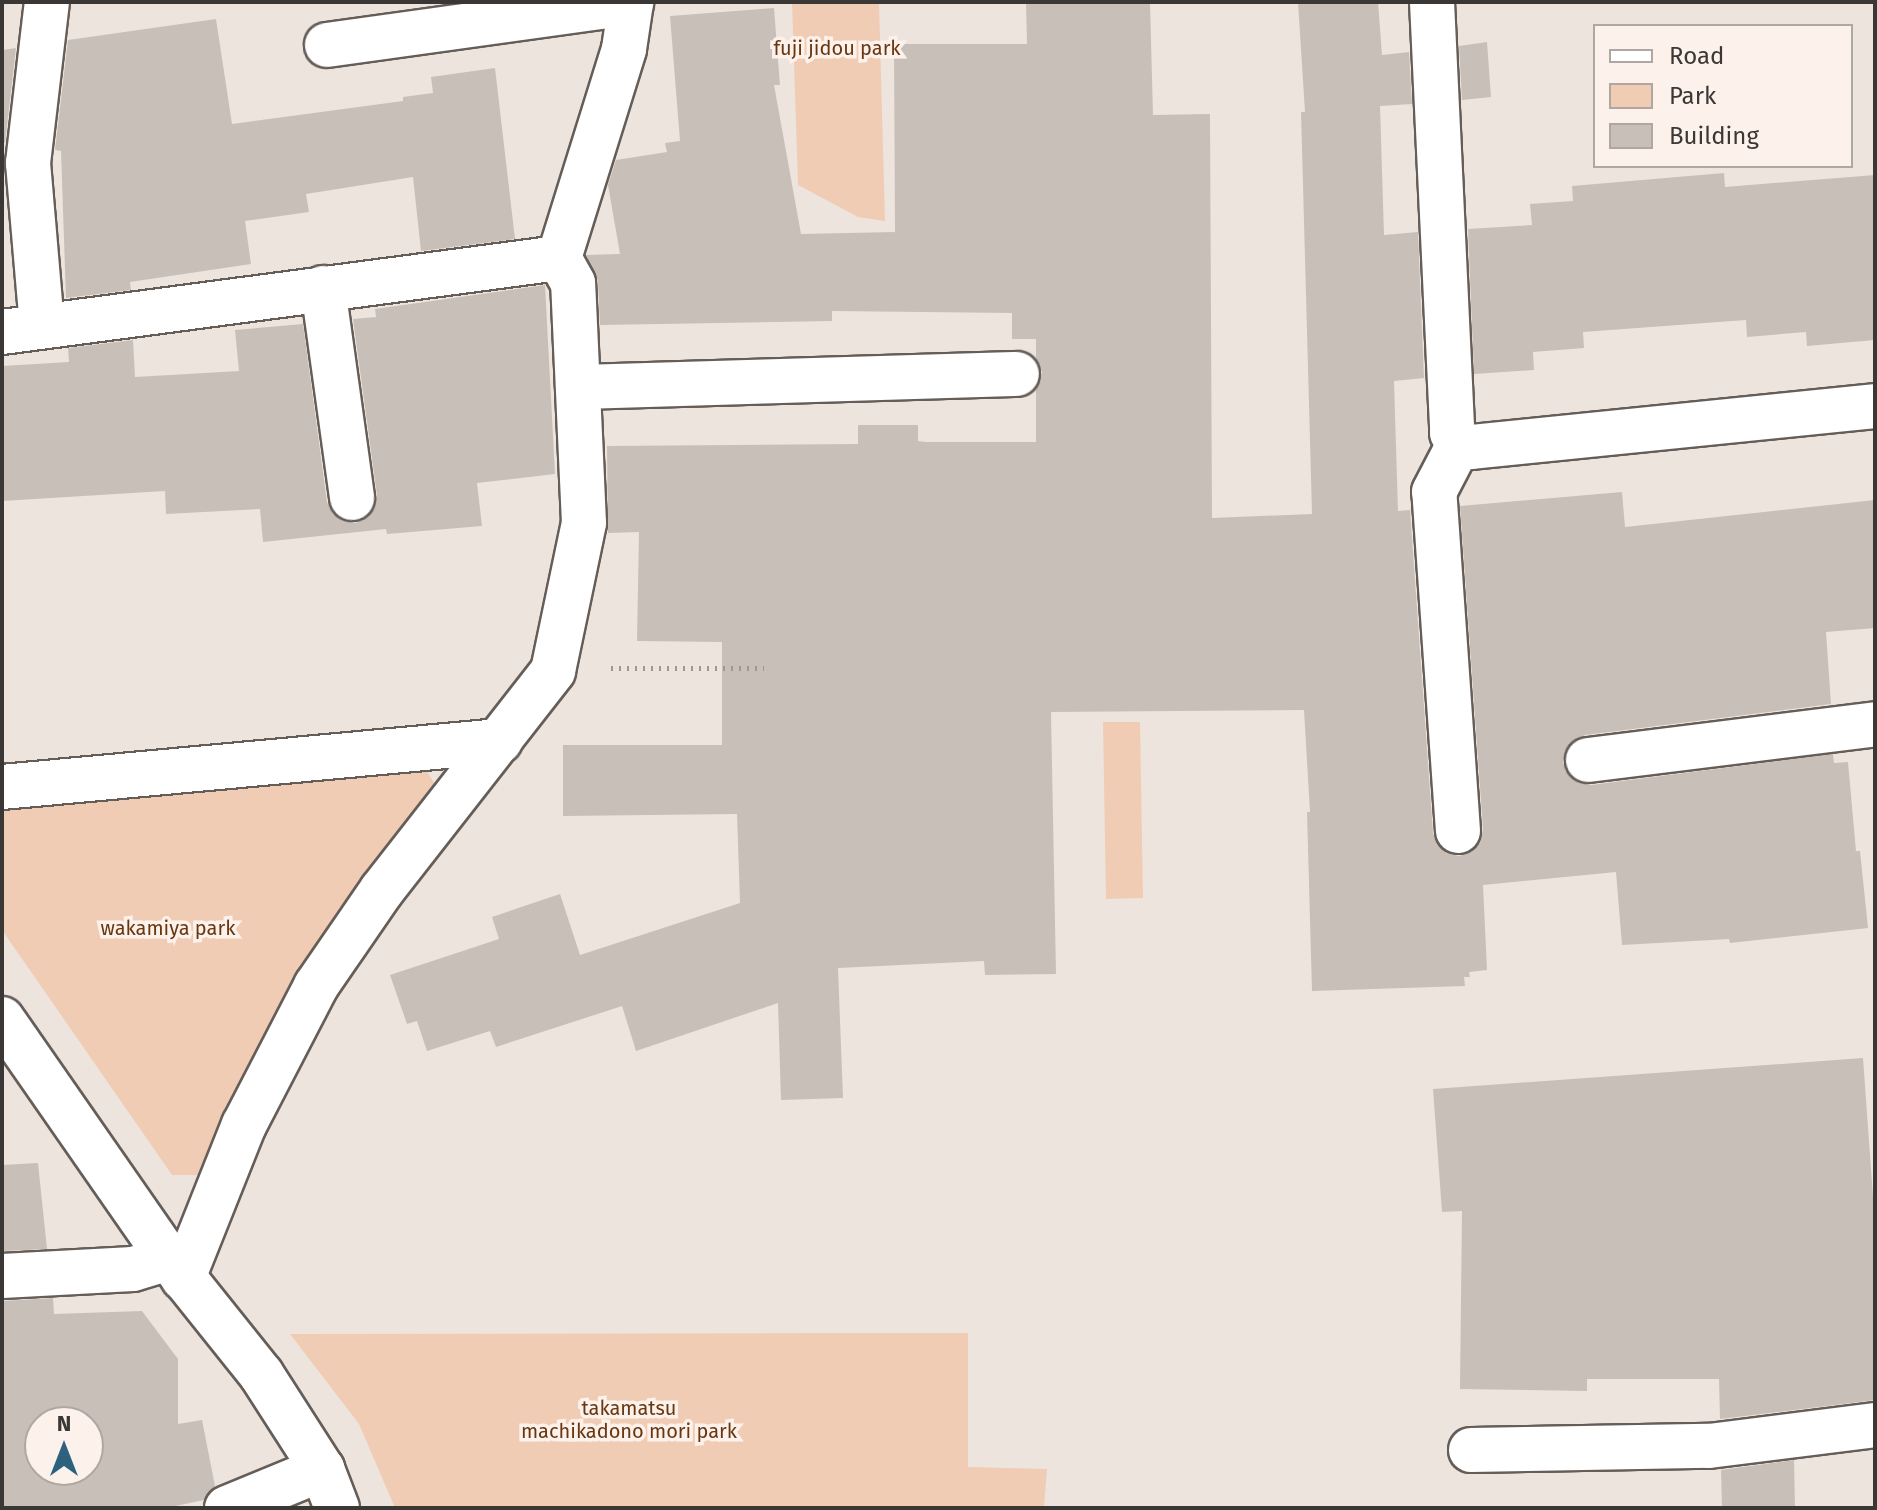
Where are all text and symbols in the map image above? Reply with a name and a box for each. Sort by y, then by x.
legend [1593,24,1853,168]
park label: fuji jidou park [773,36,901,60]
text: Road [1669,42,1724,70]
text: Park [1669,82,1716,110]
text: Building [1669,122,1759,150]
park label: wakamiya park [101,916,235,940]
park label: takamatsu machikadono mori park [521,1397,737,1444]
north arrow [24,1406,104,1486]
text: N [57,1410,71,1437]

